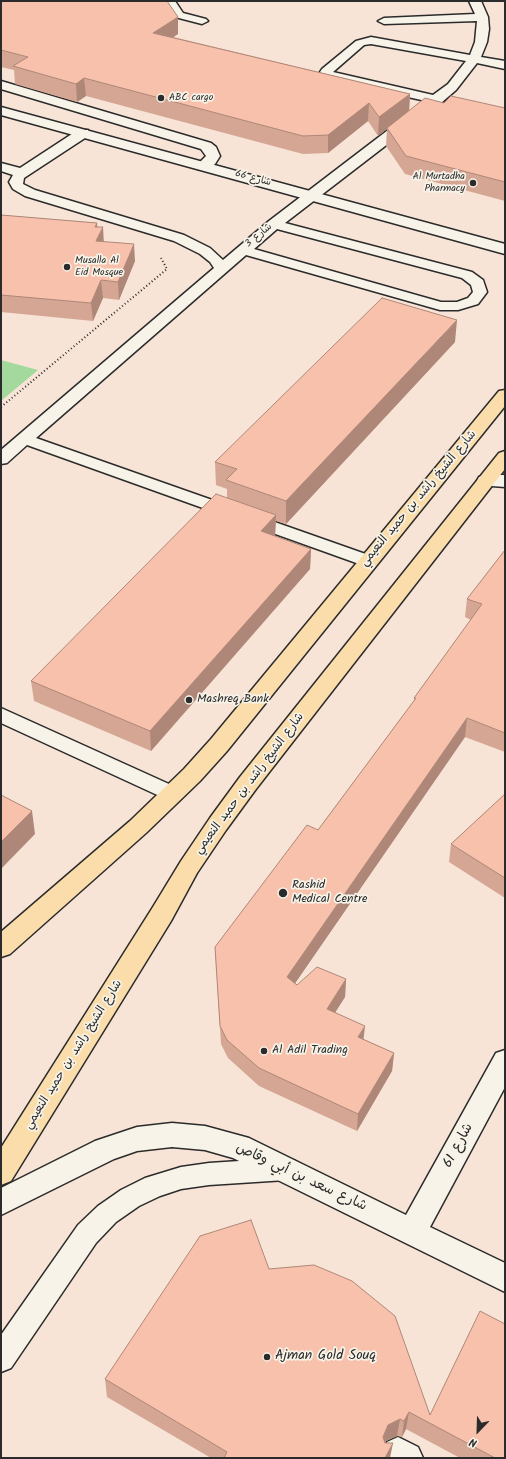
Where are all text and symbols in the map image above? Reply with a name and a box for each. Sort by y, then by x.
place label: ABC cargo [169,92,213,104]
marker: ABC cargo [156,93,166,103]
street label: شارع 66 [234,168,272,190]
place label: Al Murtadha Pharmacy [413,171,465,194]
marker: Al Murtadha Pharmacy [468,178,478,188]
street label: شارع 3 [243,221,275,251]
place label: Musalla Al Eid Mosque [75,255,123,278]
marker: Musalla Al Eid Mosque [62,262,72,272]
street label: شارع الشيخ راشد بن حميد النعيمي [358,428,480,570]
place label: Mashreq Bank [197,693,269,707]
marker: Mashreq Bank [184,695,194,705]
street label: شارع الشيخ راشد بن حميد النعيمي [192,711,308,857]
place label: Rashid Medical Centre [292,879,367,907]
marker: Rashid Medical Centre [277,887,289,899]
street label: شارع الشيخ راشد بن حميد النعيمي [22,978,126,1132]
place label: Al Adil Trading [272,1044,348,1058]
marker: Al Adil Trading [259,1046,269,1056]
street label: شارع 61 [440,1121,478,1171]
street label: شارع سعد بن أبي وقاص [233,1140,369,1216]
place label: Ajman Gold Souq [275,1349,376,1365]
marker: Ajman Gold Souq [262,1352,272,1362]
north arrow [458,1411,498,1451]
text: N [467,1432,480,1452]

